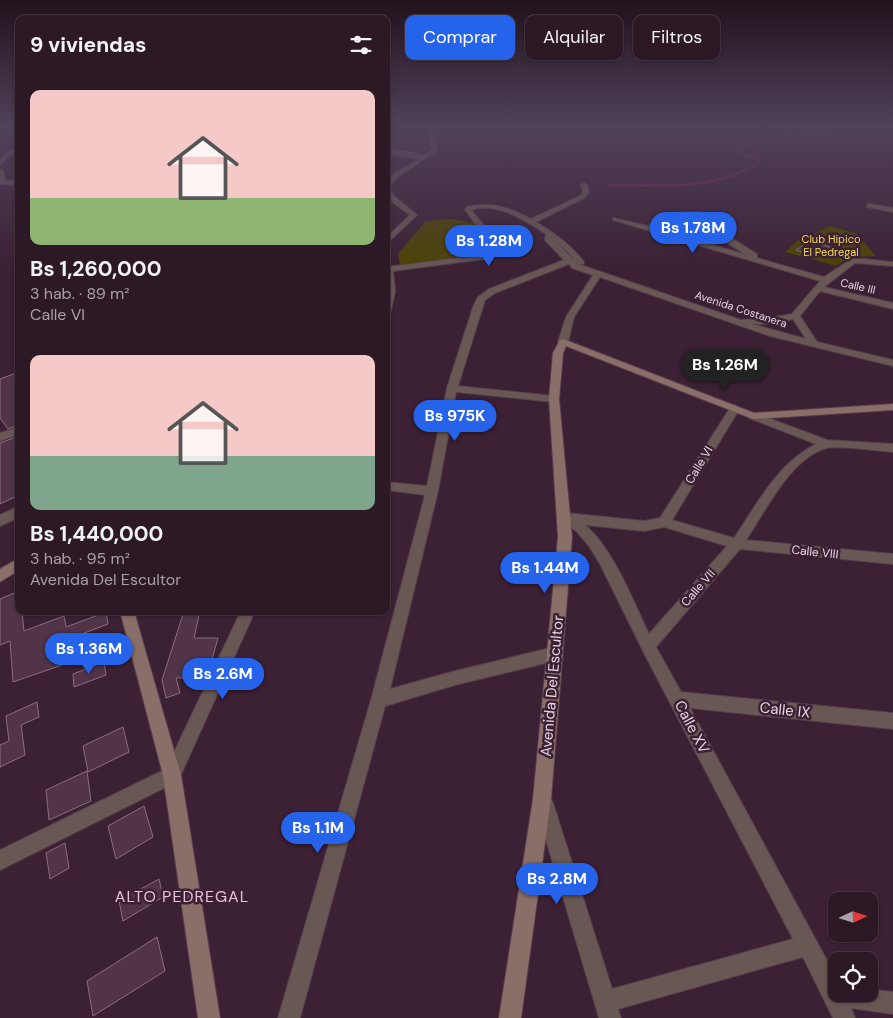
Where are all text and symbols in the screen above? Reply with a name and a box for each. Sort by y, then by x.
chip: Comprar [405,15,515,60]
chip: Alquilar [525,15,623,60]
chip: Filtros [633,15,720,60]
text: 9 viviendas [30,31,146,59]
icon: filters [347,31,375,59]
icon: home [158,123,248,213]
pin: Bs 1.78M [641,212,745,254]
text: Bs 1.78M [661,217,725,238]
pin: Bs 1.28M [437,224,541,267]
text: Bs 1.28M [456,230,522,251]
park label: Club Hipico El Pedregal [802,232,860,259]
text: Bs 1,260,000 [30,255,161,283]
street label: Calle III [839,275,877,297]
text: 3 hab. · 89 m² [30,283,130,304]
street label: Avenida Costanera [693,288,789,330]
text: Calle VI [30,304,85,325]
pin: Bs 1.26M [673,348,777,391]
text: Bs 1.26M [692,354,758,375]
icon: home [158,388,248,478]
pin: Bs 975K [409,400,501,442]
text: Bs 975K [424,405,486,426]
street label: Calle VI [681,443,717,487]
text: Bs 1,440,000 [30,520,163,548]
street label: Calle VIII [791,542,839,562]
text: 3 hab. · 95 m² [30,548,130,569]
pin: Bs 1.44M [493,552,597,594]
text: Bs 1.44M [511,557,579,578]
street label: Calle VII [677,566,719,610]
text: Avenida Del Escultor [30,569,181,590]
street label: Avenida Del Escultor [536,614,568,758]
pin: Bs 1.36M [37,632,141,675]
text: Bs 1.36M [56,638,122,659]
pin: Bs 2.6M [177,658,269,700]
text: Bs 2.6M [193,663,253,684]
street label: Calle XV [670,697,714,757]
street label: Calle IX [759,697,811,723]
pin: Bs 1.1M [272,812,364,854]
text: Bs 1.1M [292,817,344,838]
pin: Bs 2.8M [511,862,603,905]
text: Bs 2.8M [527,868,587,889]
district label: ALTO PEDREGAL [115,886,249,907]
north arrow [828,892,878,942]
map controls [828,892,878,1002]
button: locate [828,952,878,1002]

